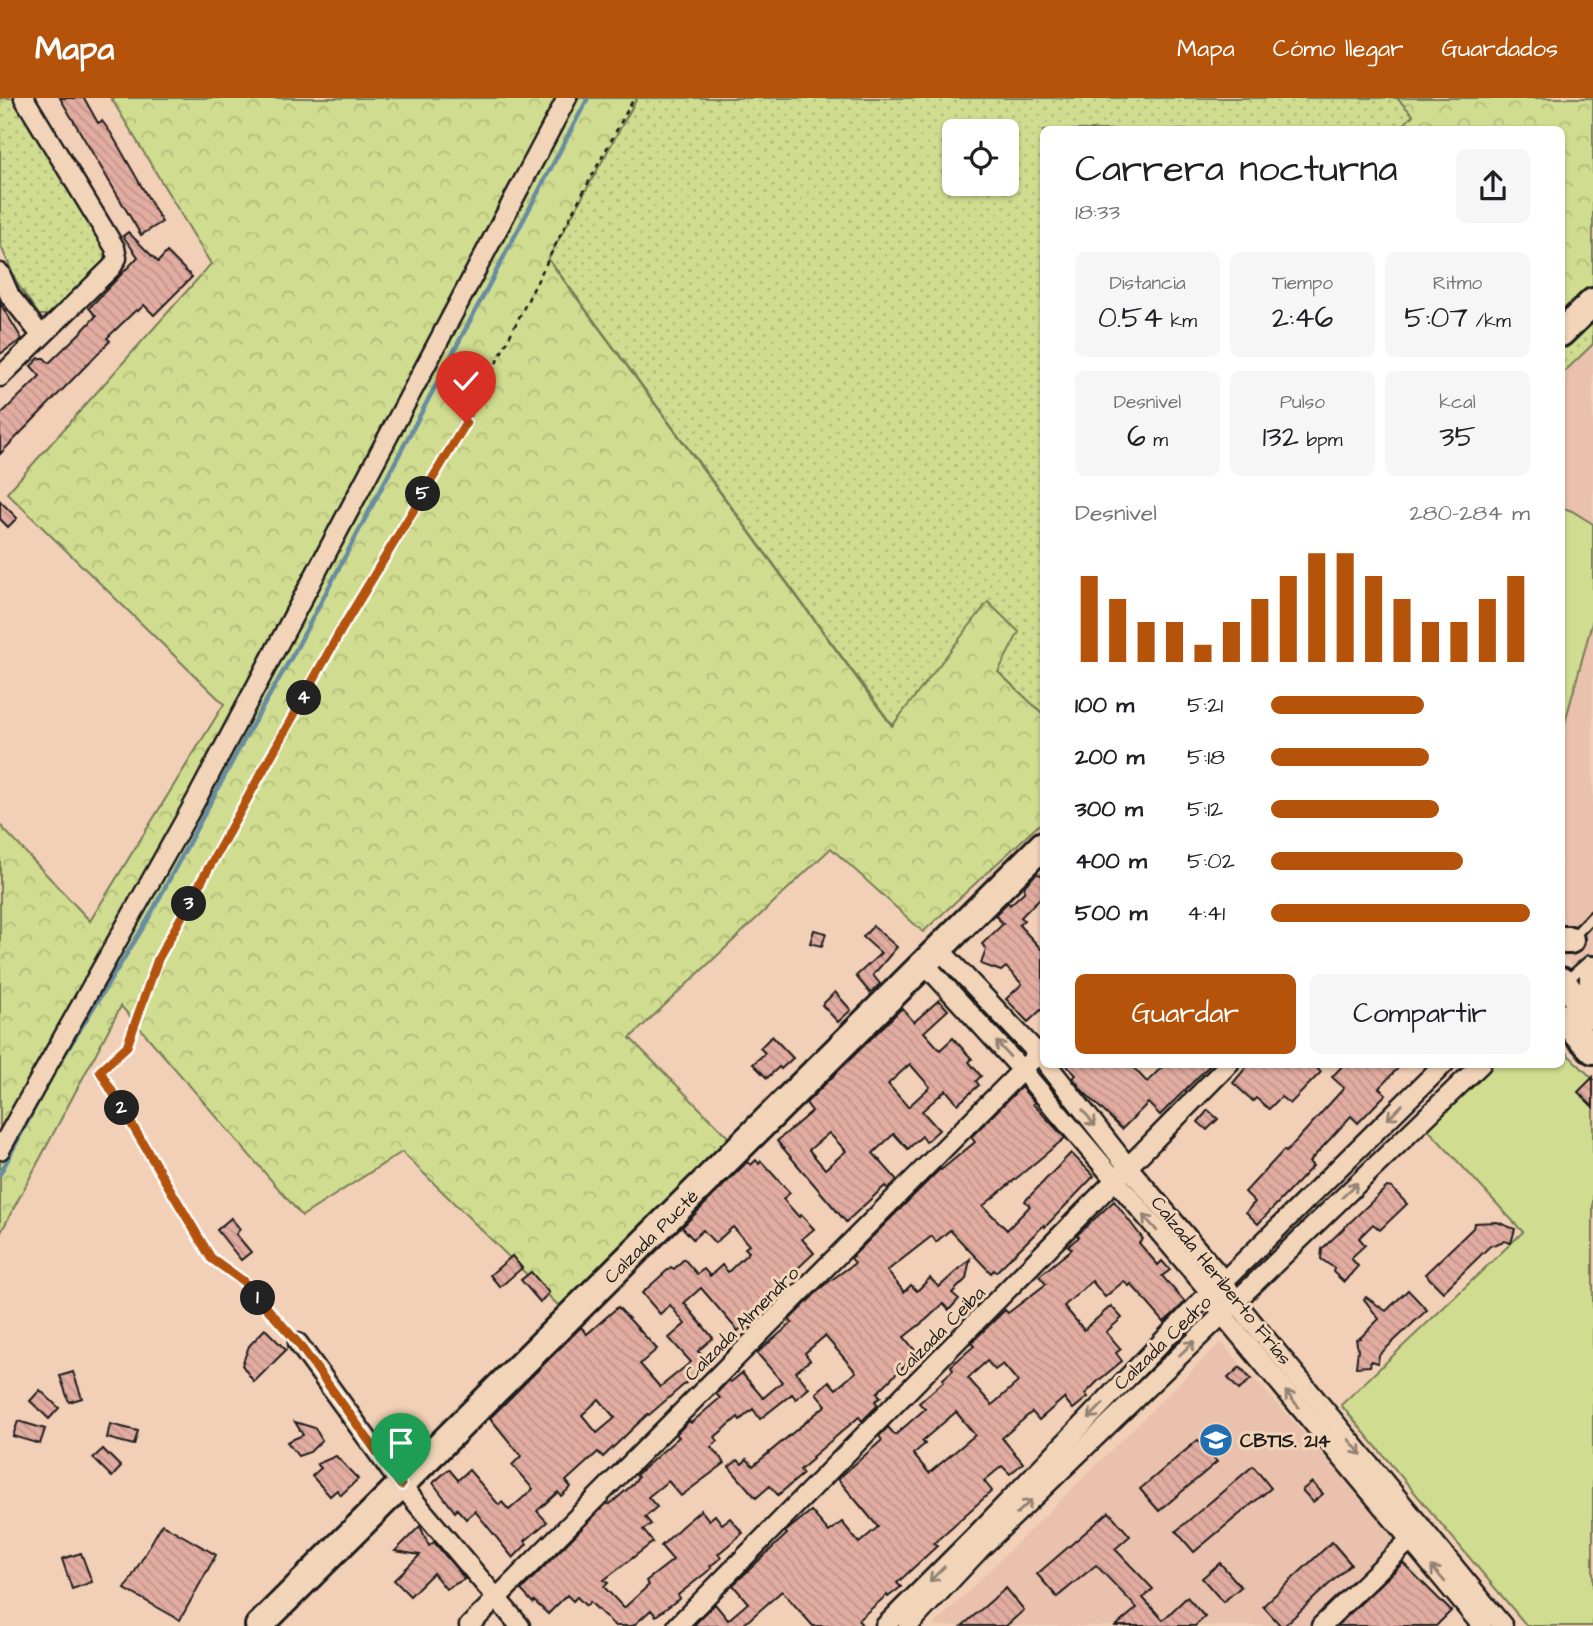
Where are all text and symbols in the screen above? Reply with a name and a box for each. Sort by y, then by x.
text: Mapa [35,26,114,72]
text: Mapa [1177,32,1235,66]
text: Cómo llegar [1273,32,1403,66]
text: Guardados [1441,32,1558,66]
map controls [942,119,1019,196]
button: locate [942,119,1019,196]
text: Carrera nocturna [1075,144,1398,196]
button: share [1456,149,1530,223]
text: 18:33 [1075,196,1120,228]
text: Distancia [1109,270,1186,297]
text: Tiempo [1272,270,1333,297]
text: Ritmo [1433,270,1482,297]
text: 0.54 [1098,297,1163,339]
text: 2:46 [1272,297,1333,339]
text: 5:07 [1404,297,1468,339]
text: km [1163,308,1197,335]
text: /km [1468,308,1511,335]
pin [436,351,496,423]
icon: check [447,362,485,400]
text: Desnivel [1114,389,1181,416]
text: Pulso [1280,389,1325,416]
text: kcal [1439,389,1476,416]
text: 6 [1127,416,1146,458]
text: 132 [1263,416,1299,458]
text: 35 [1439,416,1476,458]
text: m [1146,427,1168,454]
text: bpm [1299,427,1342,454]
pin: 5 [406,476,440,512]
text: 5 [416,480,429,507]
text: Desnivel [1075,497,1157,529]
text: 280–284 m [1409,497,1530,529]
pin: 4 [286,680,322,716]
text: 4 [297,684,310,711]
text: 100 m [1075,689,1134,721]
text: 5:21 [1187,689,1223,721]
text: 200 m [1075,741,1144,773]
text: 5:18 [1187,741,1225,773]
text: 300 m [1075,793,1143,825]
text: 5:12 [1187,793,1223,825]
text: 400 m [1075,845,1147,877]
text: 5:02 [1187,845,1235,877]
pin: 3 [172,886,206,922]
text: 3 [184,890,193,917]
text: 500 m [1075,897,1147,929]
text: 4:41 [1187,897,1225,929]
button: Guardar [1075,974,1296,1054]
button: Compartir [1310,974,1530,1054]
one-way arrow [994,1041,1011,1058]
pin: 2 [104,1090,140,1126]
text: 2 [116,1094,127,1121]
one-way arrow [1387,1103,1404,1120]
one-way arrow [1082,1108,1097,1126]
one-way arrow [1341,1182,1358,1199]
street label: Calzada Pucté [598,1183,705,1290]
street label: Calzada Heriberto Frías [1144,1191,1298,1371]
one-way arrow [1142,1214,1158,1232]
street label: Calzada Almendro [678,1260,806,1388]
pin: 1 [240,1280,276,1316]
street label: Calzada Ceiba [888,1280,992,1384]
text: 1 [256,1284,259,1311]
street label: Calzada Cedro [1108,1289,1218,1397]
one-way arrow [1178,1340,1195,1357]
one-way arrow [1285,1391,1300,1409]
one-way arrow [1087,1402,1104,1419]
pin [371,1413,431,1485]
school or university icon: CBTIS. 214 [1197,1421,1235,1459]
icon: arrive [382,1424,420,1462]
place label: CBTIS. 214 [1240,1428,1330,1455]
one-way arrow [1348,1437,1363,1455]
one-way arrow [1015,1498,1032,1515]
one-way arrow [929,1565,946,1582]
one-way arrow [1430,1565,1446,1583]

